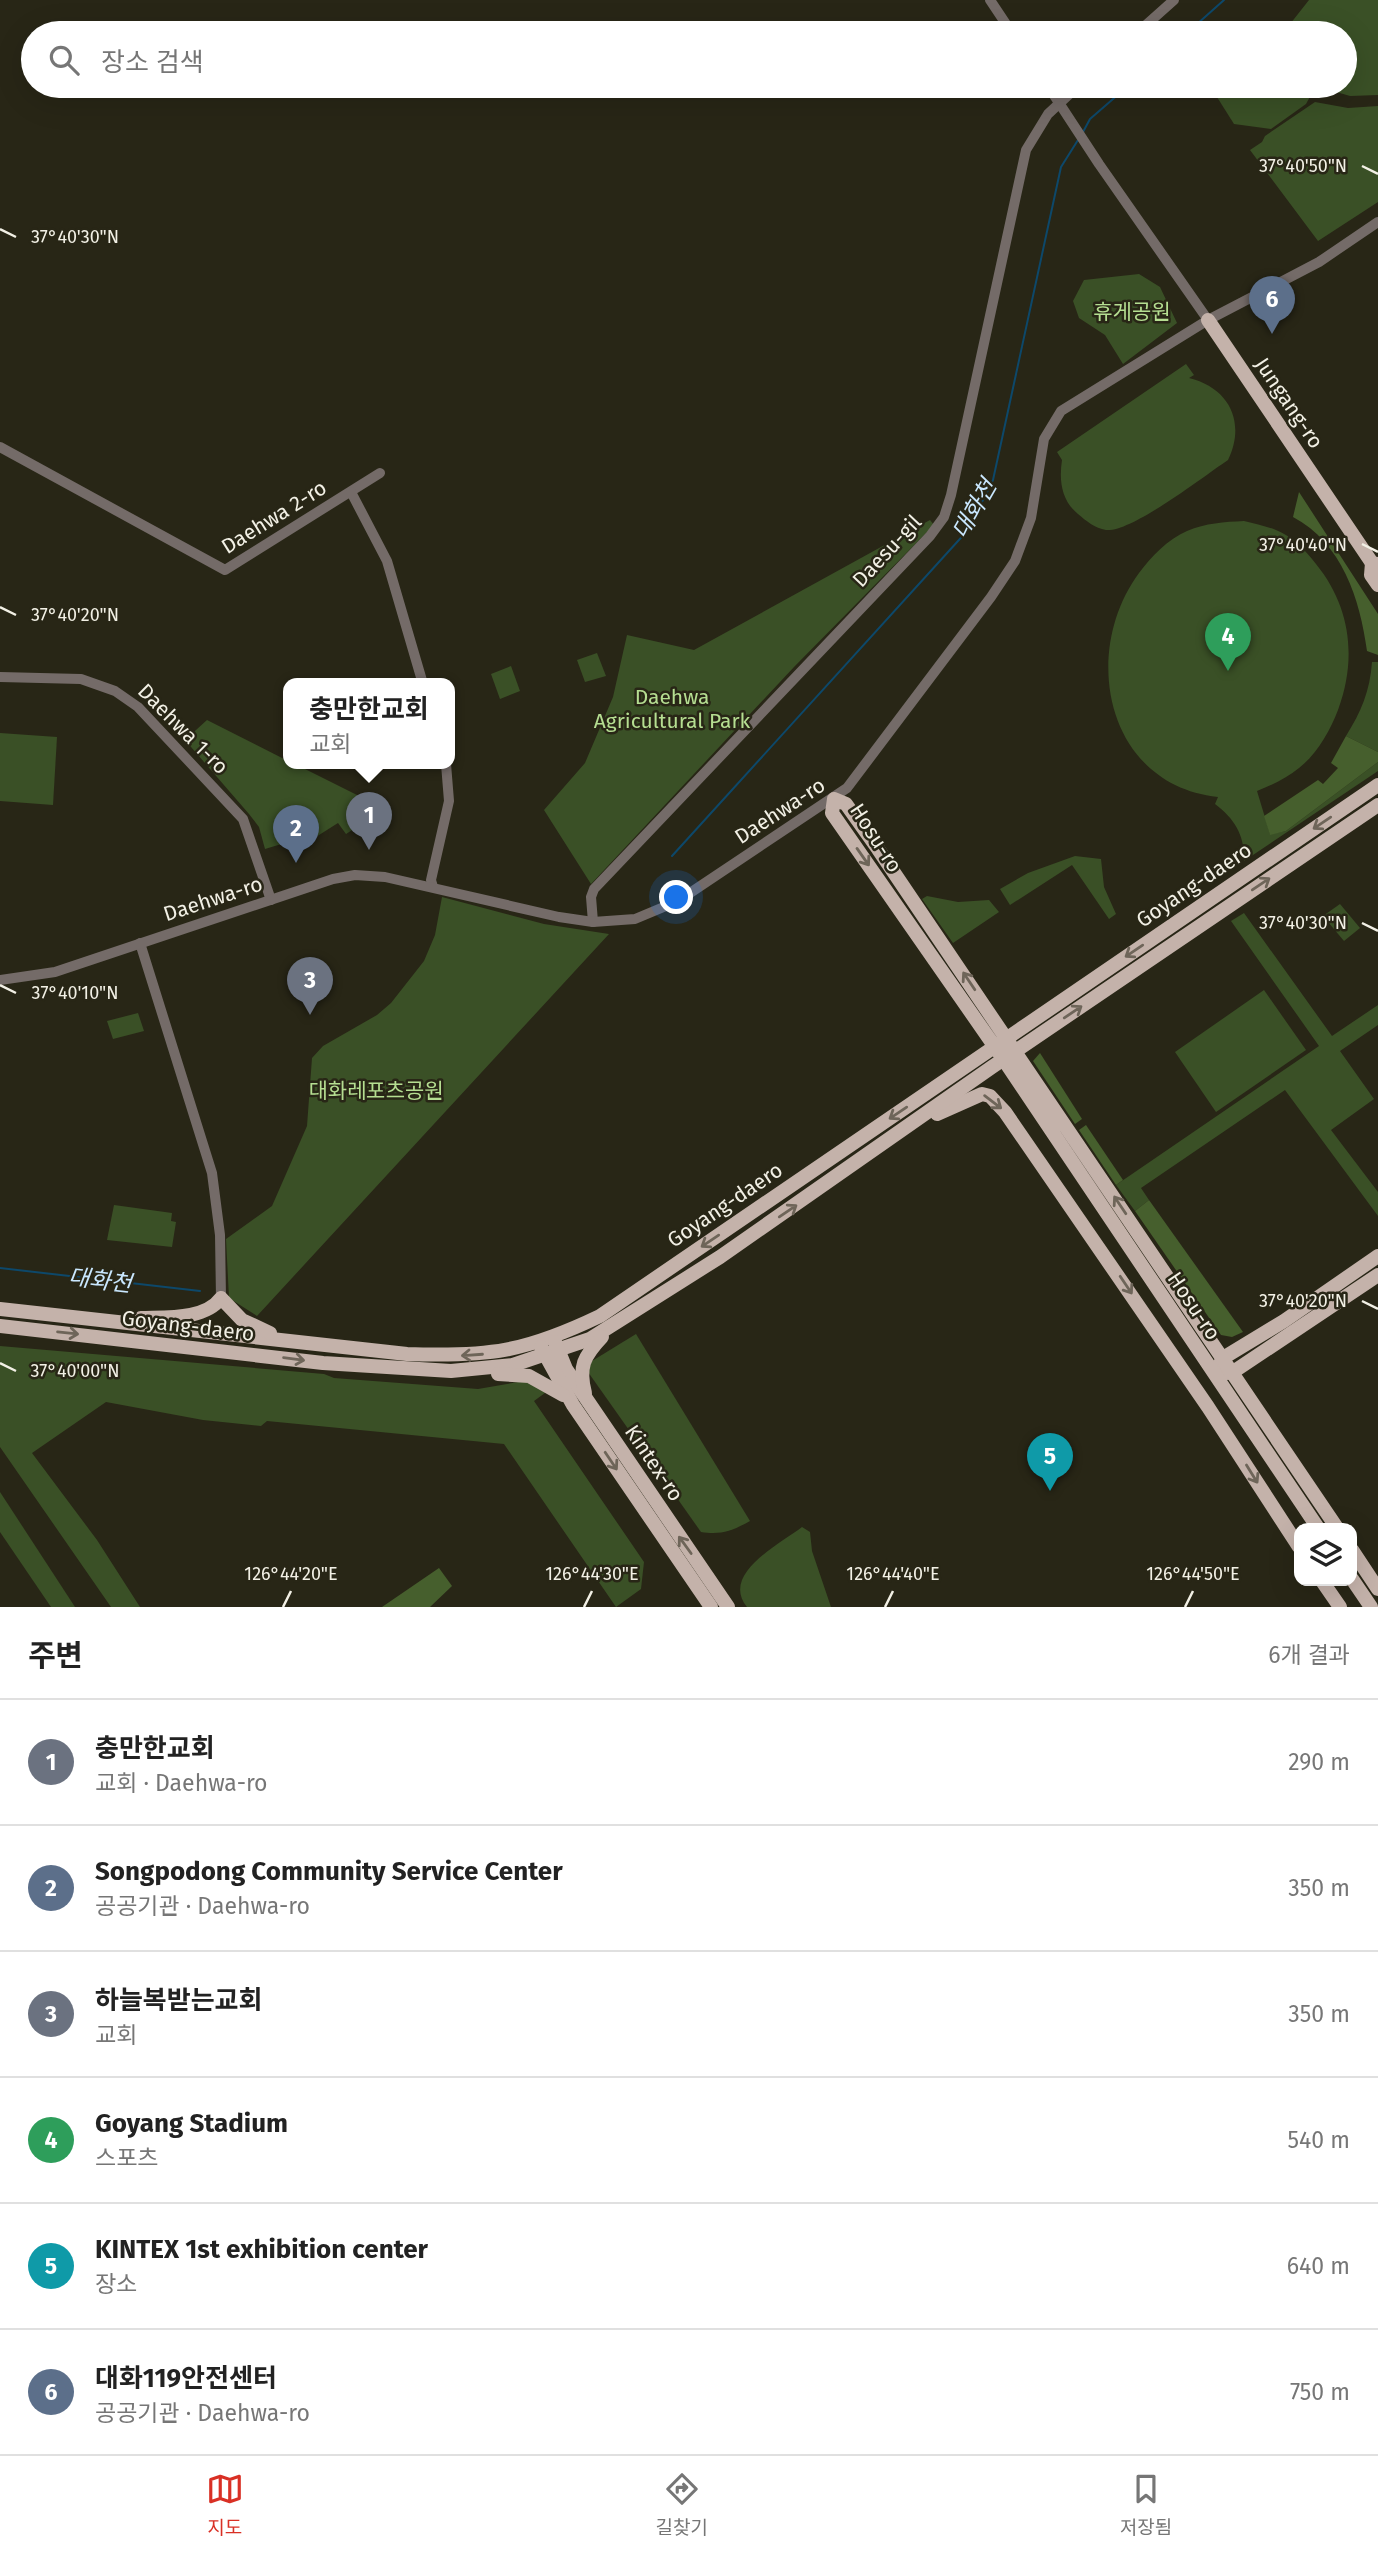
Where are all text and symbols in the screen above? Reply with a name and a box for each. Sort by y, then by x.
search box [21,21,1357,98]
icon: search [45,41,83,79]
text: 장소 검색 [101,47,204,78]
text: 37°40'50"N [1259,155,1347,177]
text: 37°40'30"N [31,226,119,248]
pin: 6 [1249,276,1295,334]
park label: 휴게공원 [1093,299,1171,325]
street label: Jungang-ro [1249,353,1329,453]
water label: 대화천 [946,472,1003,543]
street label: Daehwa 2-ro [217,474,331,560]
street label: Daesu-gil [847,509,927,593]
text: 37°40'40"N [1259,534,1347,556]
text: 37°40'20"N [31,604,119,626]
pin: 4 [1205,613,1251,671]
street label: Daehwa 1-ro [132,678,234,780]
popup [283,678,455,769]
park label: Daehwa Agricultural Park [594,684,751,734]
text: 충만한교회 [309,694,429,725]
text: 교회 [309,730,352,758]
street label: Daehwa-ro [730,772,830,850]
pin: 1 [346,792,392,850]
street label: Hosu-ro [844,799,908,877]
pin: 2 [273,805,319,863]
one-way arrow [1312,816,1332,830]
street label: Goyang-daero [1131,837,1257,933]
one-way arrow [856,847,870,867]
street label: Daehwa-ro [160,871,266,927]
one-way arrow [1251,877,1270,891]
your location [659,880,693,914]
text: 37°40'30"N [1259,912,1347,934]
one-way arrow [1124,945,1144,959]
pin: 3 [287,957,333,1015]
one-way arrow [961,972,975,992]
text: 37°40'10"N [32,982,119,1004]
one-way arrow [1063,1005,1082,1019]
park label: 대화레포츠공원 [308,1078,444,1104]
one-way arrow [983,1094,1002,1109]
one-way arrow [889,1106,908,1120]
street label: Goyang-daero [662,1157,788,1253]
one-way arrow [1113,1196,1127,1215]
one-way arrow [778,1204,797,1218]
one-way arrow [701,1234,720,1248]
water label: 대화천 [67,1262,136,1298]
street label: Hosu-ro [1162,1267,1226,1345]
one-way arrow [1119,1275,1133,1294]
text: 37°40'20"N [1259,1290,1347,1312]
street label: Goyang-daero [120,1305,256,1347]
one-way arrow [56,1327,79,1340]
one-way arrow [461,1349,483,1362]
one-way arrow [282,1353,305,1366]
text: 37°40'00"N [30,1360,120,1382]
street label: Kintex-ro [619,1420,689,1506]
pin: 5 [1027,1433,1073,1491]
one-way arrow [604,1451,619,1470]
one-way arrow [1246,1464,1260,1484]
map controls [1294,1523,1357,1586]
button: layers [1294,1523,1357,1586]
one-way arrow [678,1536,693,1555]
text: 126°44'20"E [244,1563,338,1585]
text: 126°44'30"E [545,1563,639,1585]
text: 126°44'40"E [846,1563,940,1585]
text: 126°44'50"E [1146,1563,1240,1585]
text: 주변 [28,1638,83,1674]
text: 6개 결과 [1268,1641,1350,1669]
text: 충만한교회 [95,1733,215,1764]
text: 1 [46,1748,56,1776]
text: 290 m [1288,1748,1350,1776]
text: 교회 · Daehwa-ro [95,1769,268,1797]
text: Songpodong Community Service Center [95,1856,563,1887]
text: 2 [45,1874,57,1902]
text: 350 m [1288,1874,1350,1902]
text: 공공기관 · Daehwa-ro [95,1892,310,1920]
text: 하늘복받는교회 [95,1985,262,2016]
text: 3 [45,2000,57,2028]
text: 350 m [1288,2000,1350,2028]
text: 교회 [95,2021,137,2049]
text: Goyang Stadium [95,2108,288,2139]
text: 4 [45,2126,58,2154]
text: 540 m [1288,2126,1350,2154]
text: 스포츠 [95,2144,158,2172]
text: KINTEX 1st exhibition center [95,2234,428,2265]
text: 5 [45,2252,57,2280]
text: 640 m [1287,2252,1350,2280]
text: 장소 [95,2270,137,2298]
text: 대화119안전센터 [95,2363,277,2394]
text: 6 [45,2378,57,2406]
text: 750 m [1290,2378,1350,2406]
text: 공공기관 · Daehwa-ro [95,2399,310,2427]
tab: 지도 [206,2470,244,2539]
tab: 길찾기 [656,2470,708,2539]
tab: 저장됨 [1120,2470,1172,2539]

